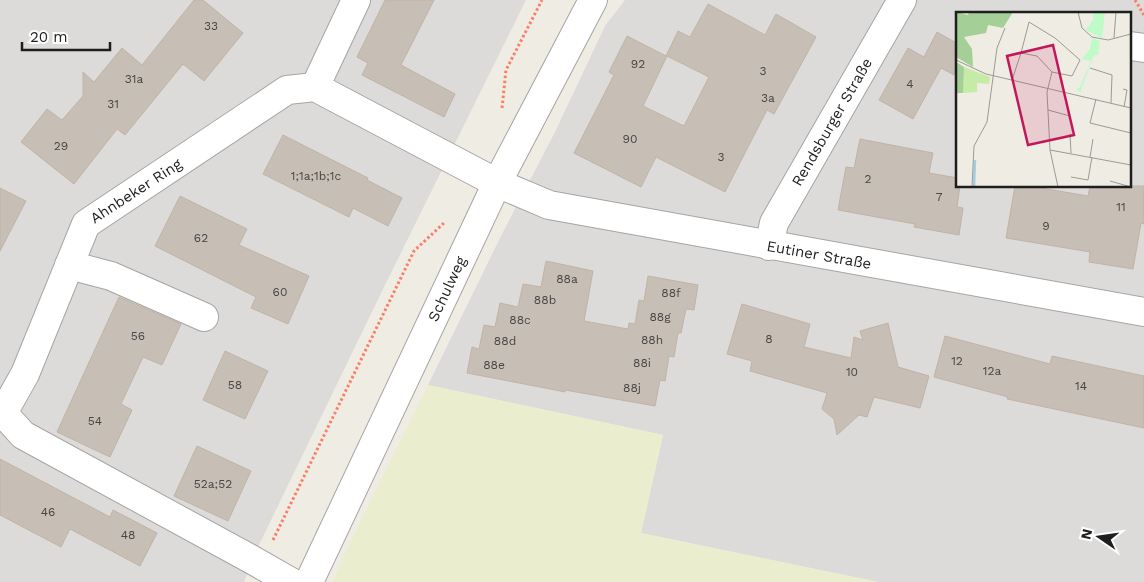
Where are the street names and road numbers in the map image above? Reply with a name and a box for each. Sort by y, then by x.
street label: Rendsburger Straße [788,55,876,189]
street label: Ahnbeker Ring [87,155,185,227]
street label: Eutiner Straße [765,237,873,273]
street label: Schulweg [424,254,470,324]

